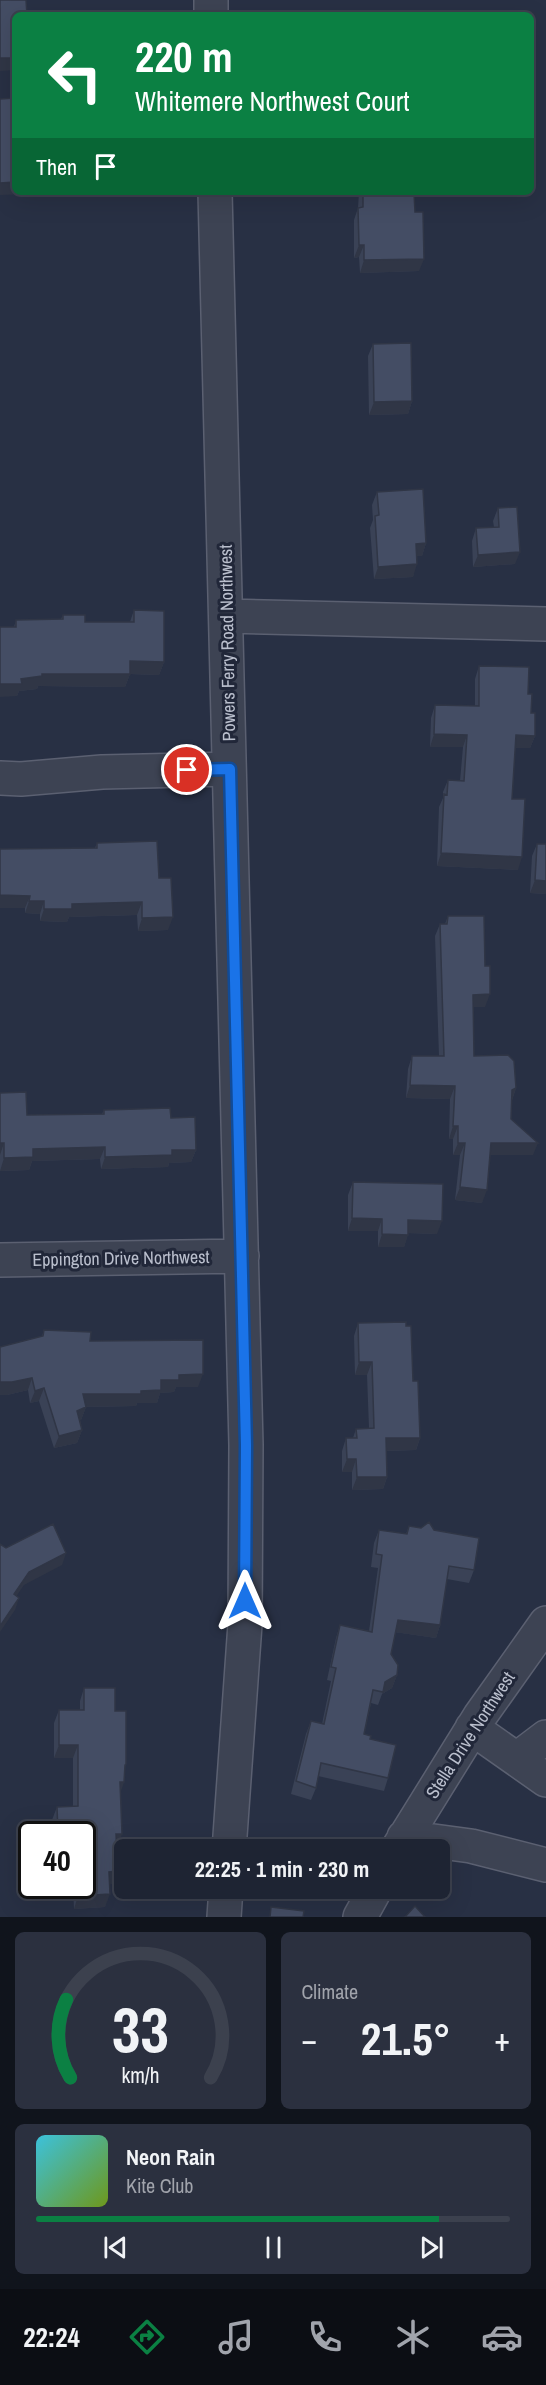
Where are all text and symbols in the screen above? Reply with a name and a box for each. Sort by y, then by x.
text: 220 m [135,29,233,85]
icon: left [36,36,114,114]
text: Whitemere Northwest Court [135,83,409,119]
icon: arrive [89,150,122,183]
text: Then [36,152,77,182]
street label: Powers Ferry Road Northwest [213,544,241,742]
pin [161,744,212,795]
icon: arrive [170,753,203,786]
street label: Eppington Drive Northwest [32,1244,210,1272]
position arrow [213,1569,277,1633]
street label: Stella Drive Northwest [420,1667,520,1803]
speed limit sign: 40 [18,1821,96,1899]
text: 22:25 · 1 min · 230 m [195,1854,369,1884]
text: Climate [302,1978,358,2005]
text: 33 [112,1987,169,2071]
text: 21.5° [361,2008,451,2069]
text: − [302,2017,317,2061]
text: + [494,2017,510,2061]
text: km/h [121,2061,159,2090]
text: Neon Rain [126,2142,215,2172]
text: Kite Club [126,2172,193,2199]
icon: previous [99,2231,132,2264]
icon: pause [257,2231,290,2264]
icon: next [415,2231,448,2264]
icon: directions [126,2316,168,2358]
icon: music [215,2316,257,2358]
icon: phone [304,2316,346,2358]
icon: climate [392,2316,434,2358]
icon: car [481,2316,523,2358]
text: 22:24 [23,2319,80,2355]

